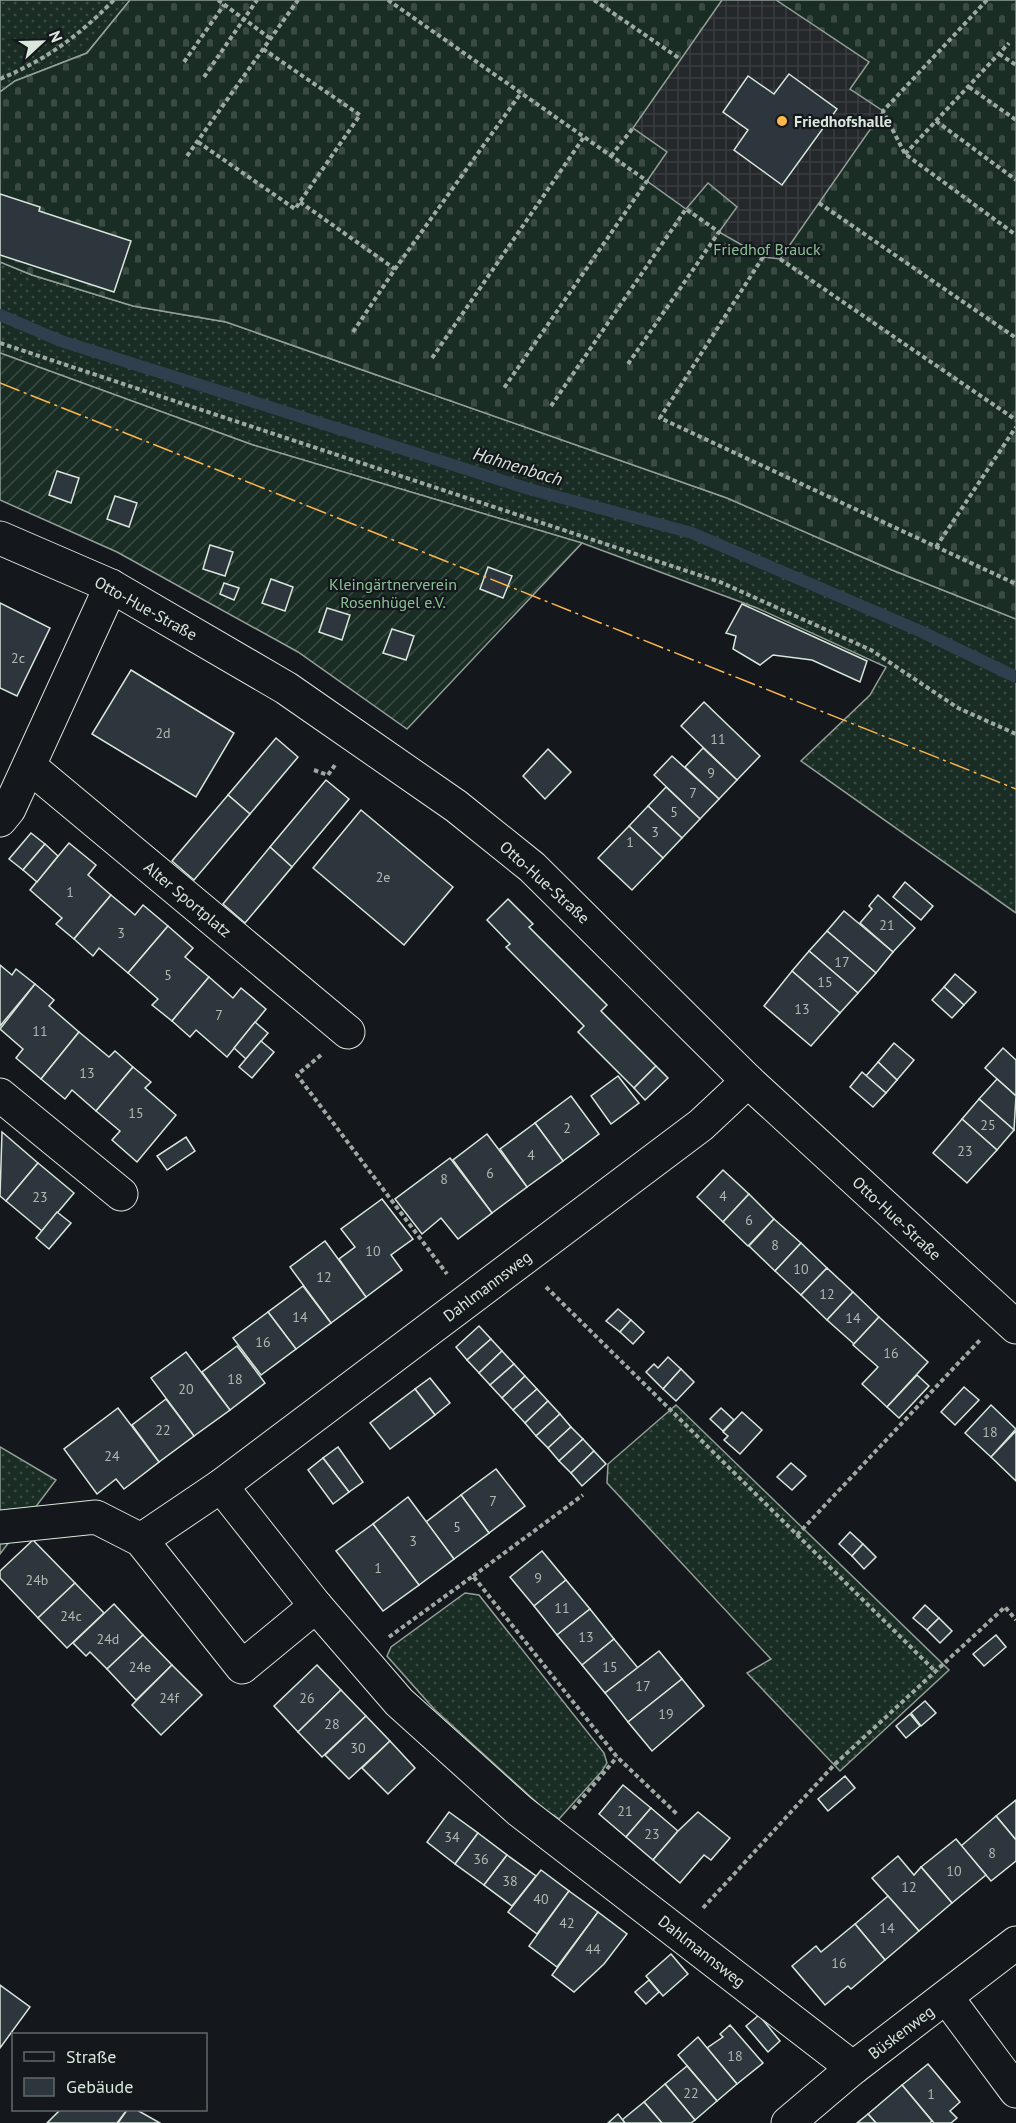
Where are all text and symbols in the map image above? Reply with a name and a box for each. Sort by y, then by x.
north arrow [12,12,72,72]
text: N [45,28,67,45]
place label: Friedhofshalle [794,111,892,131]
marker: Friedhofshalle [775,114,789,128]
park label: Friedhof Brauck [713,239,821,259]
water label: Hahnenbach [471,442,565,490]
street label: Otto-Hue-Straße [91,572,201,644]
park label: Kleingärtnerverein Rosenhügel e.V. [329,574,457,612]
house number: 2c [11,649,25,667]
house number: 2d [155,724,171,742]
house number: 11 [710,730,726,748]
house number: 9 [707,764,715,782]
house number: 7 [689,784,697,802]
house number: 5 [670,803,678,821]
house number: 3 [651,823,659,841]
house number: 1 [626,833,634,851]
street label: Otto-Hue-Straße [496,836,594,928]
street label: Alter Sportplatz [140,857,236,941]
house number: 2e [376,868,390,886]
house number: 1 [66,883,74,901]
house number: 21 [879,916,895,934]
house number: 3 [117,924,125,942]
house number: 17 [834,953,850,971]
house number: 5 [164,966,172,984]
house number: 15 [817,973,833,991]
house number: 13 [794,1000,810,1018]
house number: 7 [215,1006,223,1024]
house number: 11 [32,1022,48,1040]
house number: 13 [79,1064,95,1082]
house number: 15 [128,1104,144,1122]
house number: 25 [980,1116,996,1134]
house number: 2 [563,1119,571,1137]
house number: 23 [957,1142,973,1160]
house number: 4 [527,1146,535,1164]
house number: 6 [486,1164,494,1182]
house number: 8 [440,1170,448,1188]
street label: Otto-Hue-Straße [848,1172,946,1264]
house number: 4 [719,1187,727,1205]
house number: 23 [32,1188,48,1206]
house number: 6 [745,1211,753,1229]
house number: 8 [771,1236,779,1254]
house number: 10 [365,1242,381,1260]
street label: Dahlmannsweg [439,1246,535,1326]
house number: 10 [793,1260,809,1278]
house number: 12 [316,1268,332,1286]
house number: 12 [819,1285,835,1303]
house number: 14 [292,1308,308,1326]
house number: 14 [845,1309,861,1327]
house number: 16 [255,1333,271,1351]
house number: 16 [883,1344,899,1362]
house number: 18 [227,1370,243,1388]
house number: 20 [178,1380,194,1398]
house number: 22 [155,1421,171,1439]
house number: 18 [982,1423,998,1441]
house number: 24 [104,1447,120,1465]
house number: 7 [489,1492,497,1510]
house number: 5 [453,1518,461,1536]
house number: 3 [409,1532,417,1550]
house number: 1 [374,1559,382,1577]
house number: 9 [534,1569,542,1587]
house number: 24b [26,1571,48,1589]
house number: 11 [554,1599,570,1617]
house number: 24c [60,1607,82,1625]
house number: 13 [578,1628,594,1646]
house number: 24d [97,1630,119,1648]
house number: 24e [129,1658,151,1676]
house number: 15 [602,1658,618,1676]
house number: 17 [635,1677,651,1695]
house number: 24f [159,1689,179,1707]
house number: 26 [299,1689,315,1707]
house number: 19 [658,1705,674,1723]
house number: 28 [324,1715,340,1733]
house number: 30 [350,1739,366,1757]
house number: 21 [617,1802,633,1820]
house number: 23 [644,1825,660,1843]
house number: 34 [444,1828,460,1846]
house number: 8 [988,1844,996,1862]
house number: 36 [473,1850,489,1868]
house number: 10 [946,1862,962,1880]
house number: 38 [502,1872,518,1890]
house number: 12 [901,1878,917,1896]
house number: 40 [533,1890,549,1908]
street label: Dahlmannsweg [654,1911,750,1991]
house number: 42 [559,1914,575,1932]
house number: 14 [879,1919,895,1937]
house number: 44 [585,1940,601,1958]
house number: 16 [831,1954,847,1972]
street label: Büskenweg [864,2001,938,2063]
legend [12,2033,207,2111]
text: Straße [66,2045,117,2068]
house number: 18 [727,2047,743,2065]
text: Gebäude [66,2075,133,2098]
house number: 22 [683,2084,699,2102]
house number: 1 [927,2085,935,2103]

